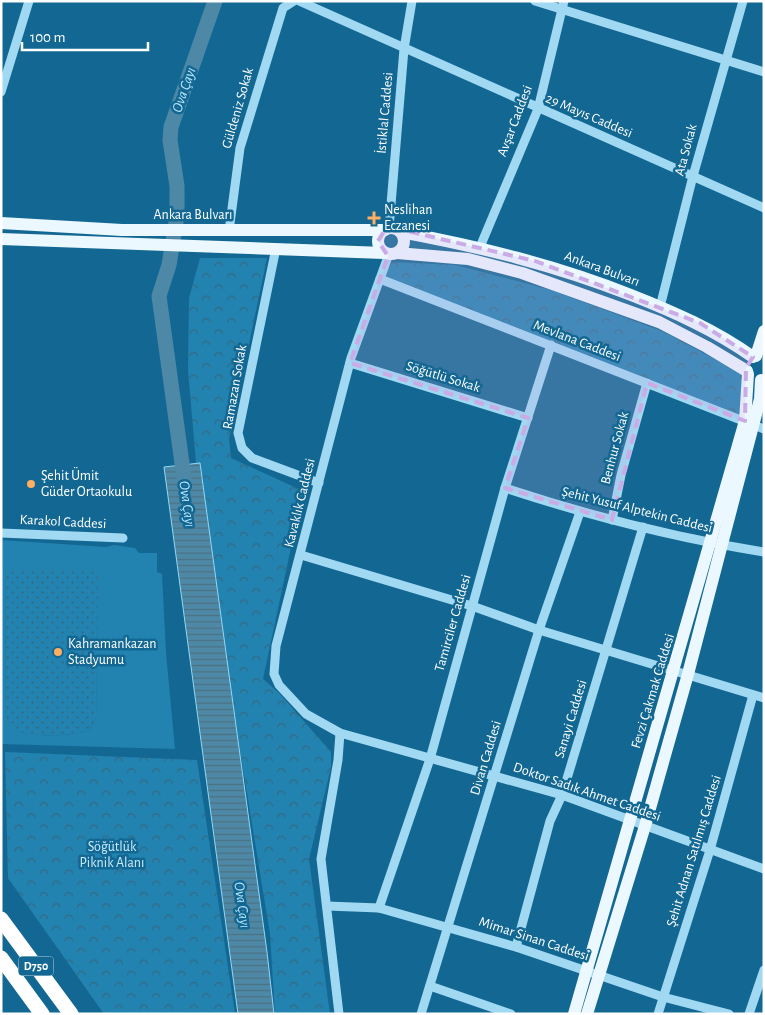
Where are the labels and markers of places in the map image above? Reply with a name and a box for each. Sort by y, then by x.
place label: Neslihan Eczanesi [384,203,433,233]
marker: Neslihan Eczanesi [368,212,380,224]
place label: Şehit Ümit Güder Ortaokulu [41,466,132,499]
marker: Şehit Ümit Güder Ortaokulu [25,478,37,490]
place label: Kahramankazan Stadyumu [68,637,156,667]
marker: Kahramankazan Stadyumu [52,646,64,658]

